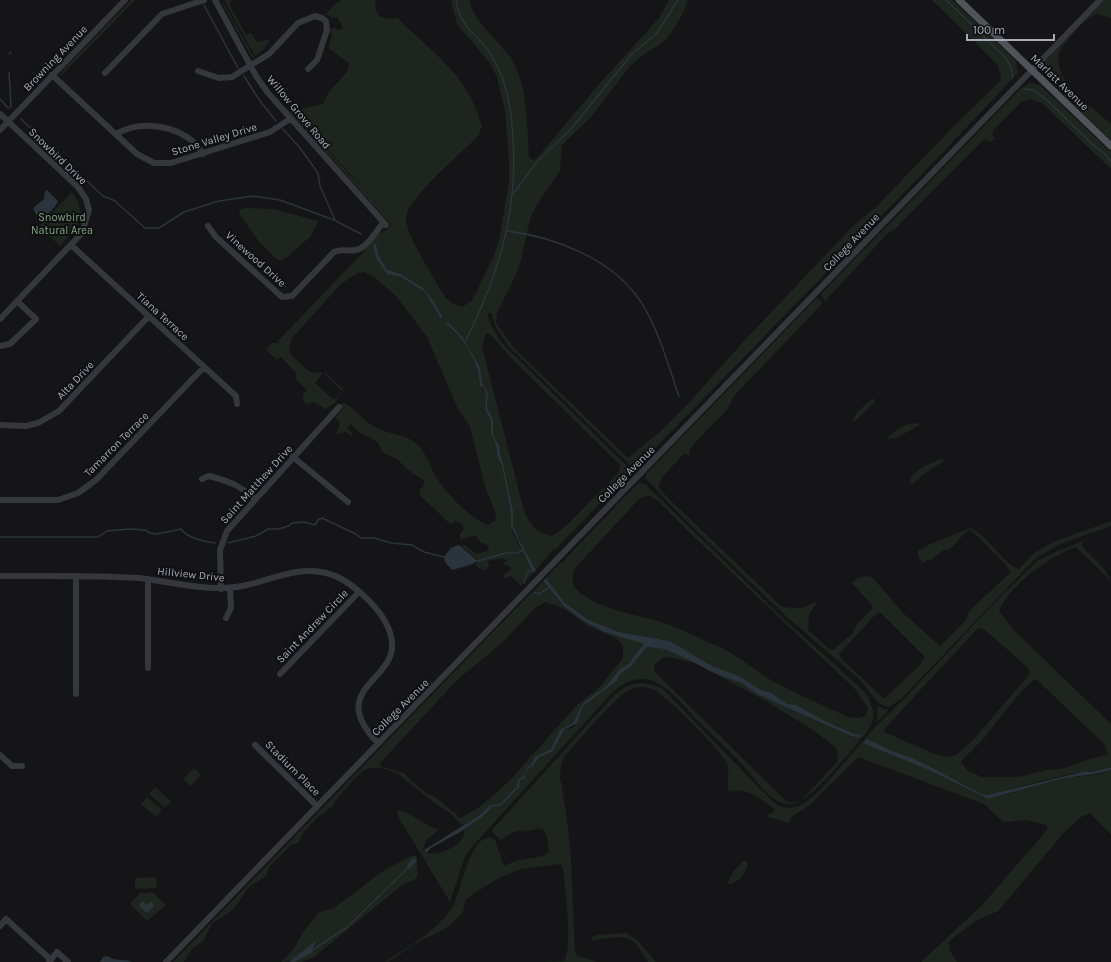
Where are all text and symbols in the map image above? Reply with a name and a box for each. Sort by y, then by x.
scale bar [967,16,1054,42]
street label: Browning Avenue [21,23,90,94]
text: 100 m [973,23,1005,37]
street label: Marlatt Avenue [1028,51,1092,114]
street label: Willow Grove Road [264,73,333,152]
street label: Stone Valley Drive [170,120,259,159]
street label: Snowbird Drive [26,125,90,188]
park label: Snowbird Natural Area [31,211,93,237]
street label: College Avenue [821,211,882,274]
street label: Vinewood Drive [223,229,289,290]
street label: Tiana Terrace [134,290,192,343]
street label: Alta Drive [54,358,97,402]
street label: Tamarron Terrace [81,409,152,479]
street label: Saint Matthew Drive [218,442,295,526]
street label: College Avenue [595,443,658,506]
street label: Hillview Drive [157,565,226,585]
street label: Saint Andrew Circle [274,587,351,666]
street label: College Avenue [369,676,432,739]
street label: Stadium Place [262,738,323,799]

